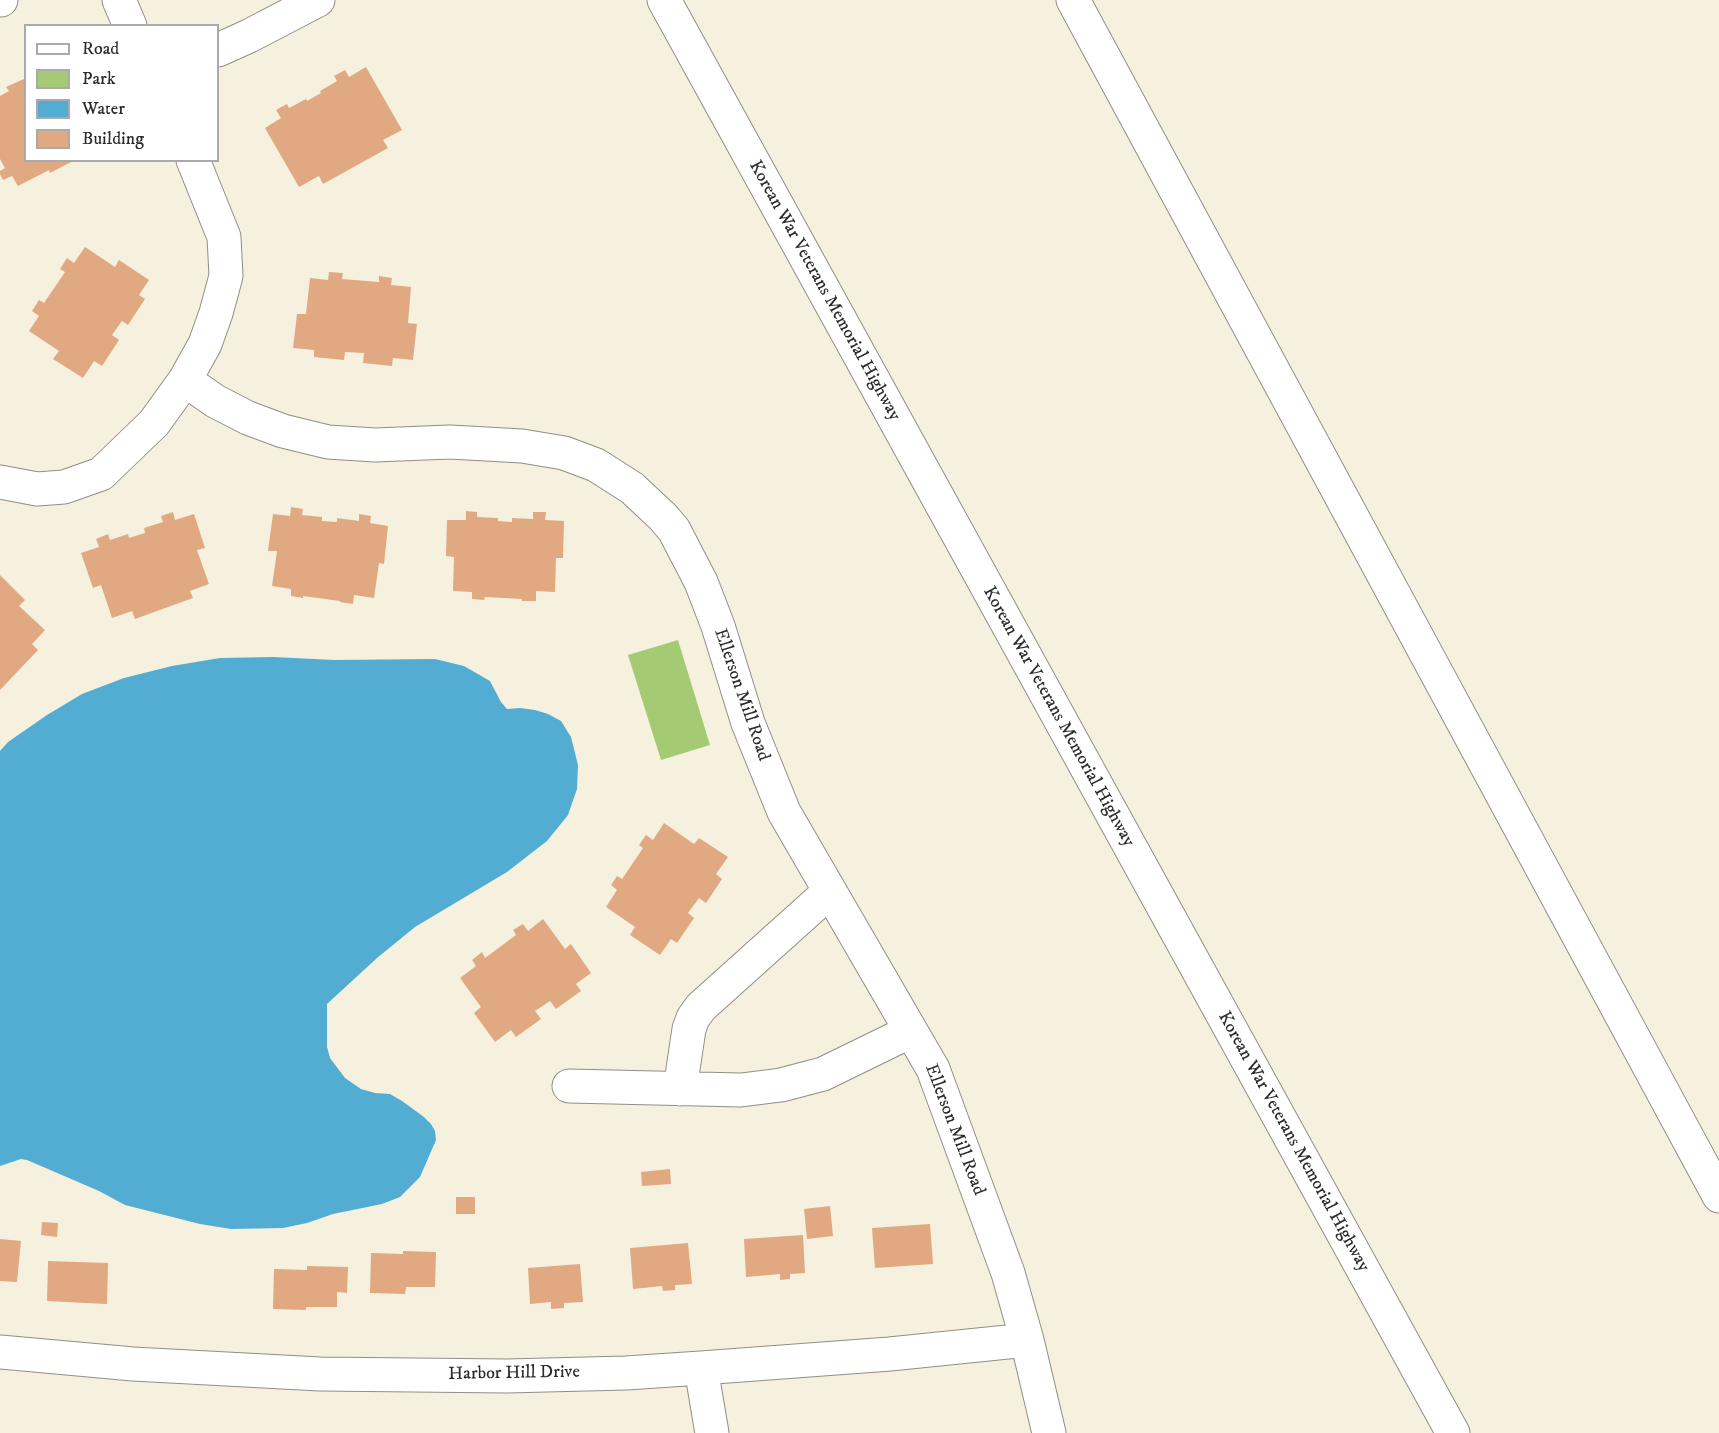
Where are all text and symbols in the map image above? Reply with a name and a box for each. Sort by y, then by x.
legend [24,24,219,162]
text: Road [82,38,119,60]
text: Park [82,68,116,90]
text: Water [82,98,125,120]
text: Building [82,128,144,150]
street label: Korean War Veterans Memorial Highway [743,157,905,425]
street label: Korean War Veterans Memorial Highway [977,583,1139,851]
street label: Ellerson Mill Road [708,626,774,764]
street label: Korean War Veterans Memorial Highway [1212,1008,1374,1276]
street label: Ellerson Mill Road [919,1061,989,1199]
street label: Harbor Hill Drive [448,1362,580,1386]

